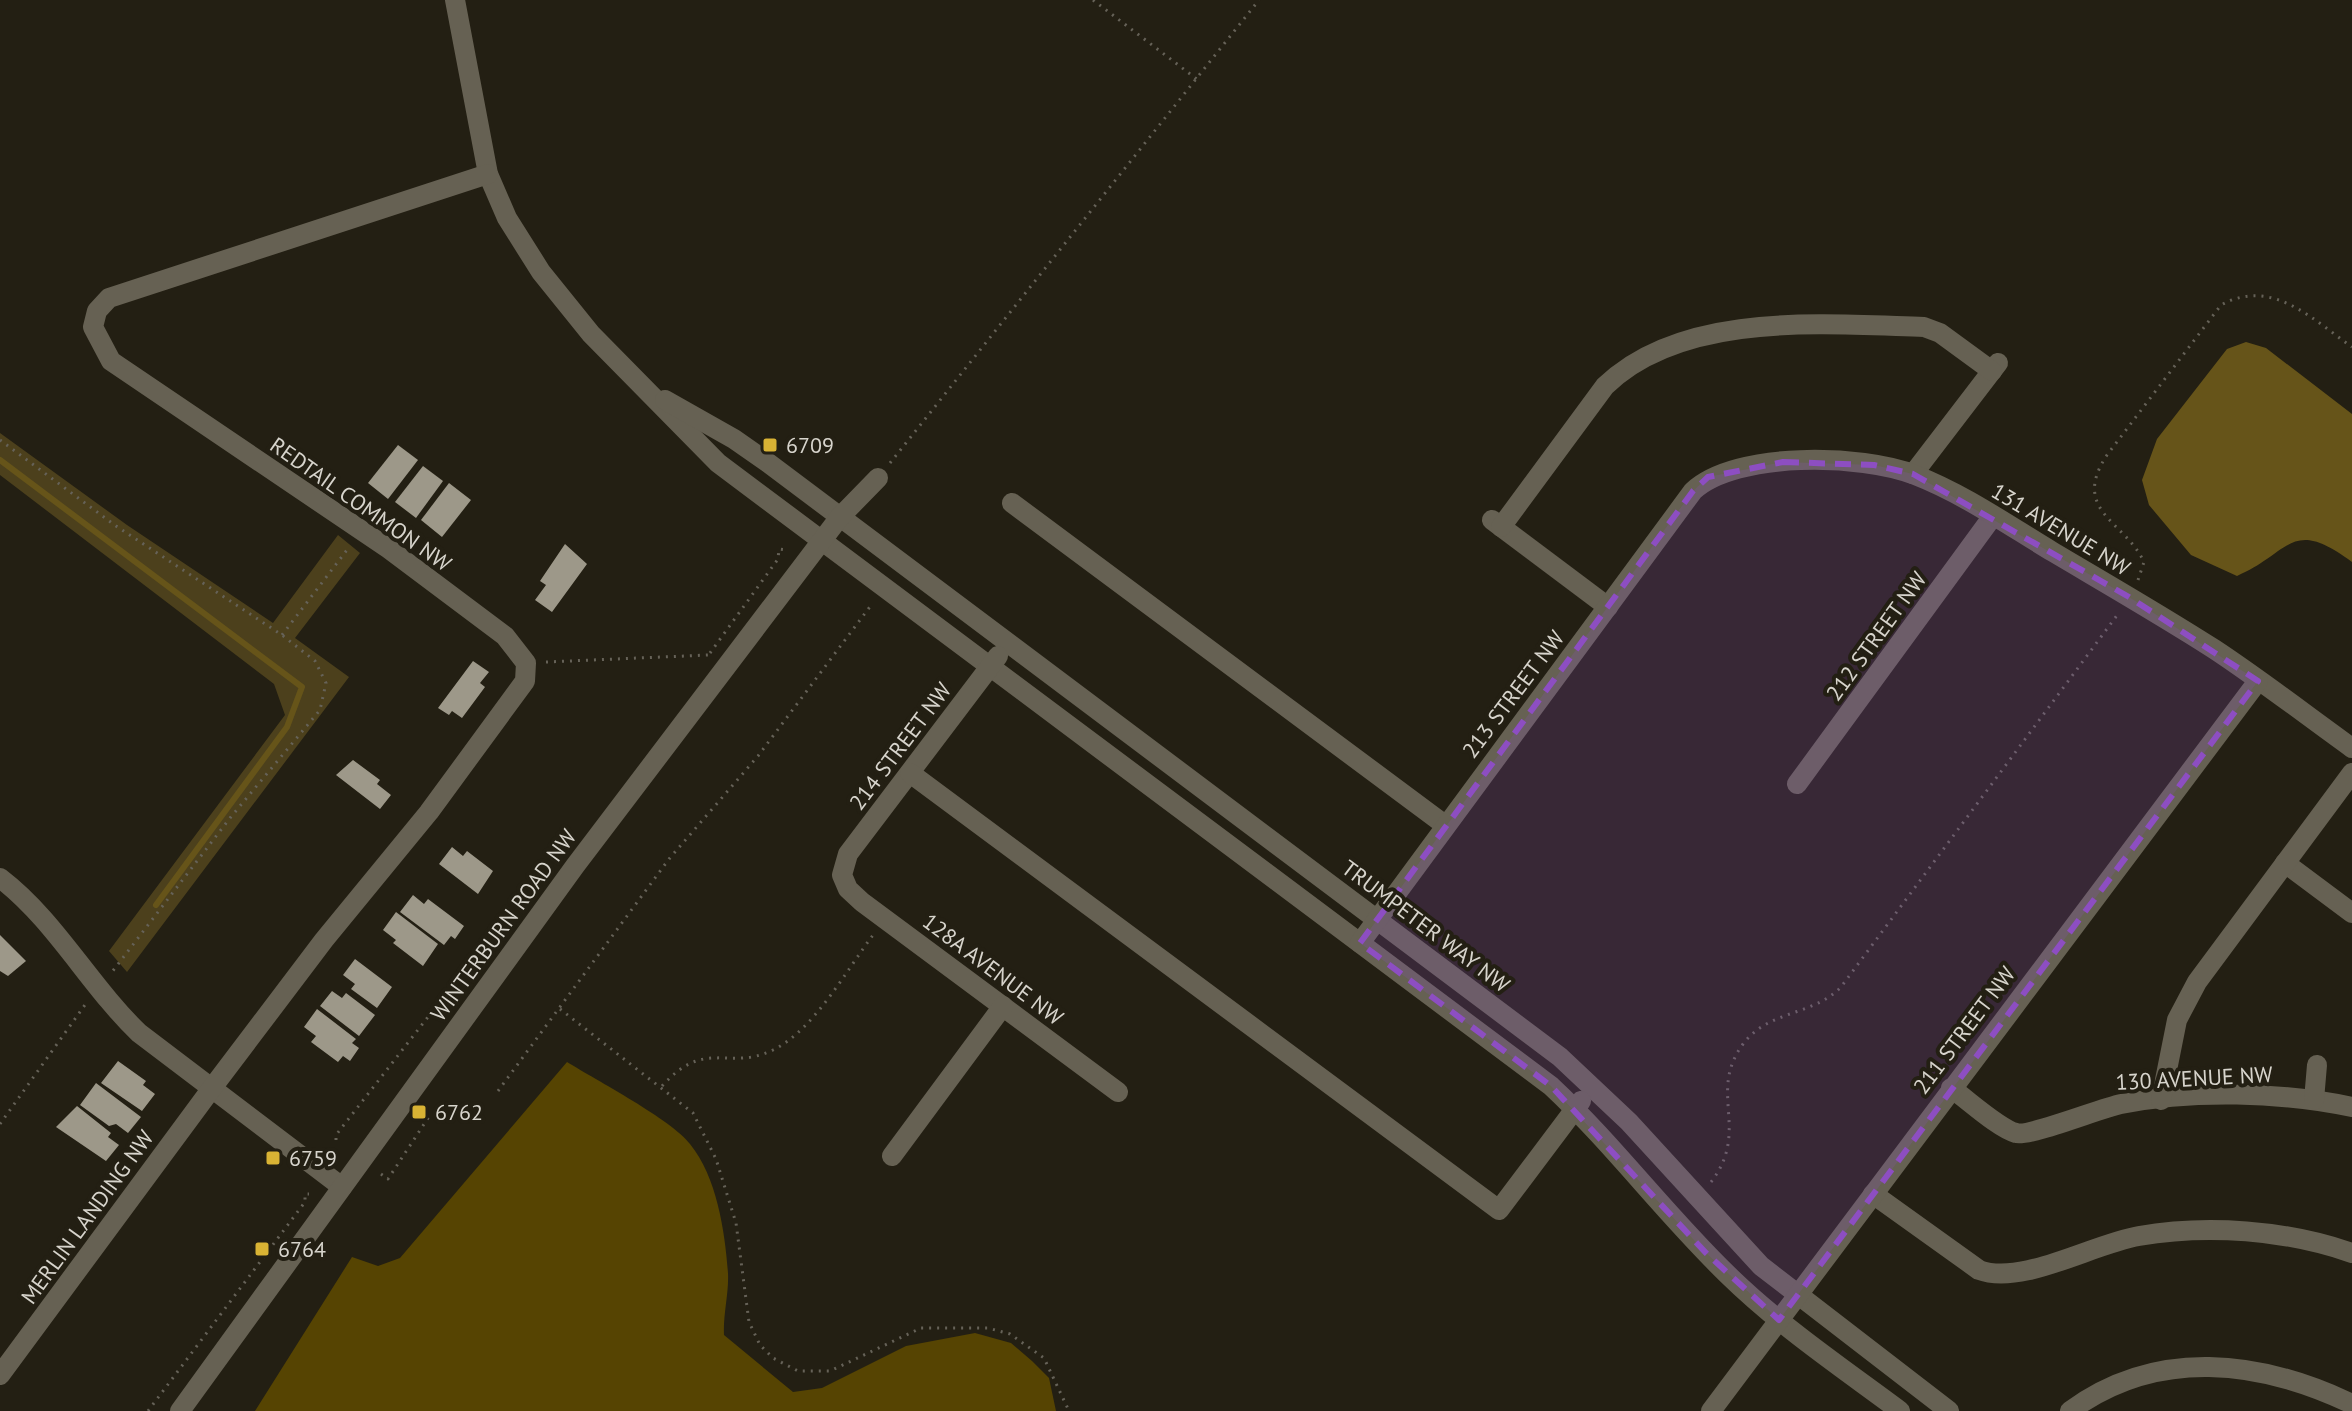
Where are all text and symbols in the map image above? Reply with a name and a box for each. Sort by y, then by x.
street label: REDTAIL COMMON NW [265,431,458,578]
place label: 6709 [786,431,834,459]
marker: 6709 [761,436,779,454]
street label: 131 AVENUE NW [1986,477,2136,582]
street label: 212 STREET NW [1820,565,1933,706]
street label: 213 STREET NW [1456,624,1571,763]
street label: 214 STREET NW [843,676,958,815]
street label: WINTERBURN ROAD NW [424,823,582,1026]
street label: TRUMPETER WAY NW [1336,854,1516,999]
street label: 128A AVENUE NW [917,907,1070,1032]
street label: 211 STREET NW [1907,960,2022,1099]
street label: 130 AVENUE NW [2115,1060,2274,1096]
place label: 6762 [435,1098,483,1126]
marker: 6762 [410,1103,428,1121]
street label: MERLIN LANDING NW [15,1124,160,1309]
place label: 6759 [289,1144,337,1172]
marker: 6759 [264,1149,282,1167]
place label: 6764 [278,1235,326,1263]
marker: 6764 [253,1240,271,1258]

